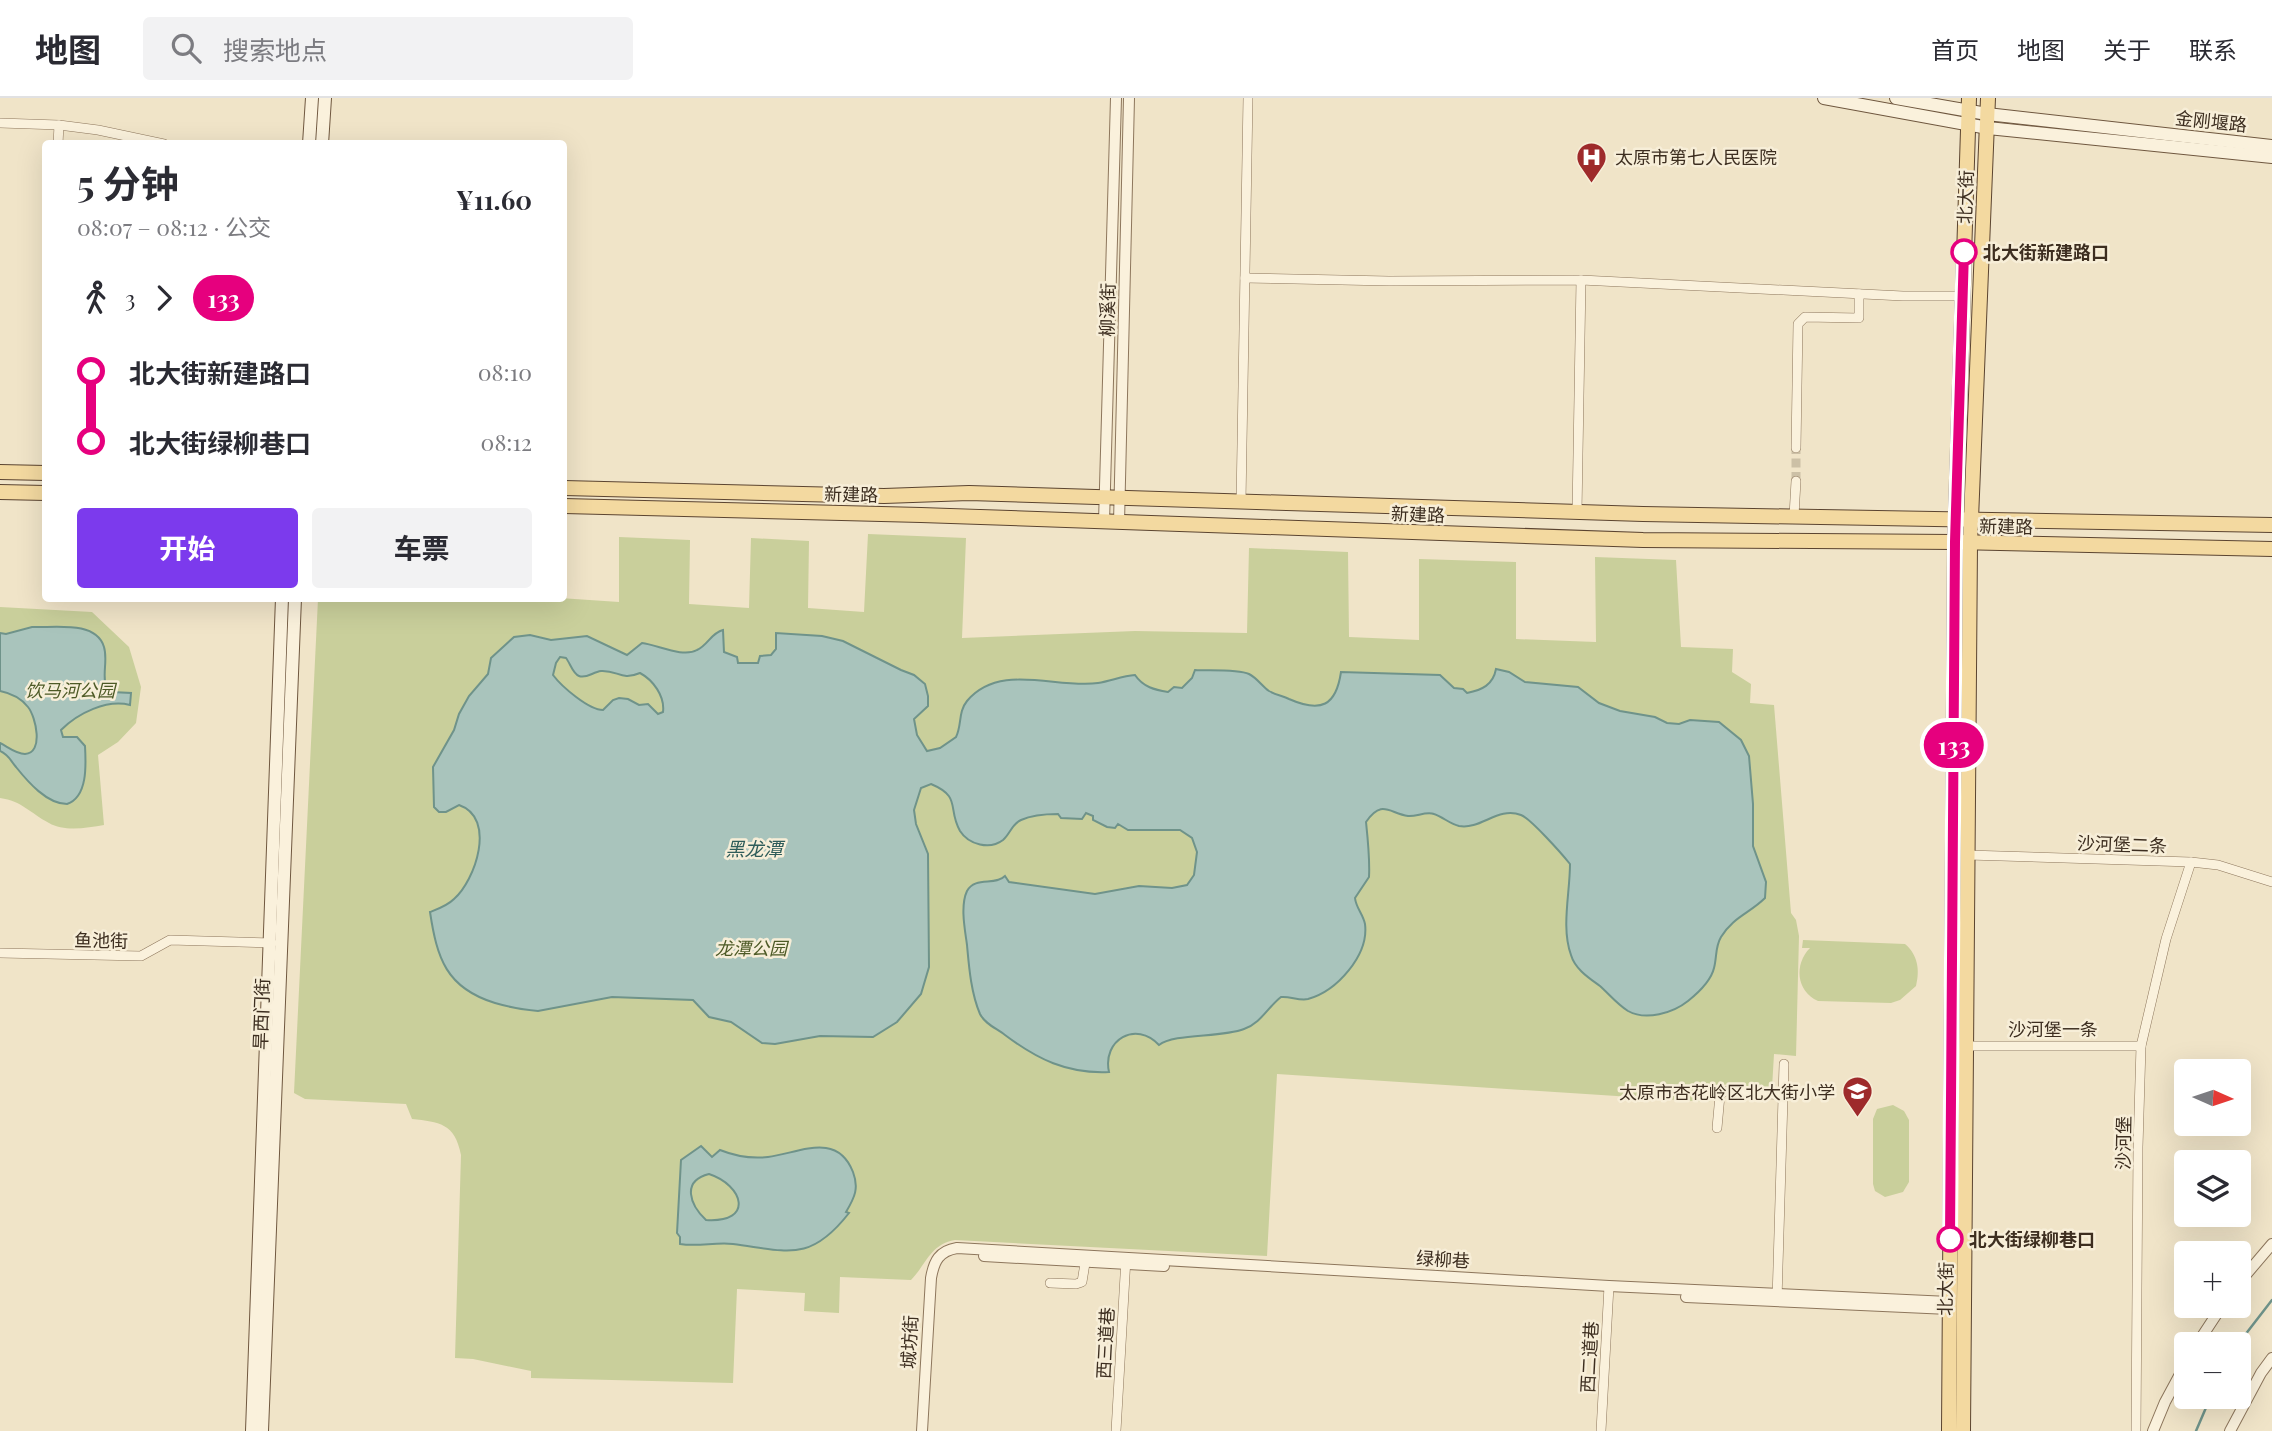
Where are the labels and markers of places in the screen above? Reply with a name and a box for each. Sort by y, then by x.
hospital icon: 太原市第七人民医院 [1575,140,1609,184]
place label: 太原市第七人民医院 [1615,145,1777,169]
marker: 北大街新建路口 [1951,239,1977,265]
place label: 北大街新建路口 [1983,240,2109,264]
school or university icon: 太原市杏花岭区北大街小学 [1841,1075,1875,1119]
place label: 太原市杏花岭区北大街小学 [1619,1080,1835,1104]
marker: 北大街绿柳巷口 [1937,1226,1963,1252]
place label: 北大街绿柳巷口 [1969,1227,2095,1251]

